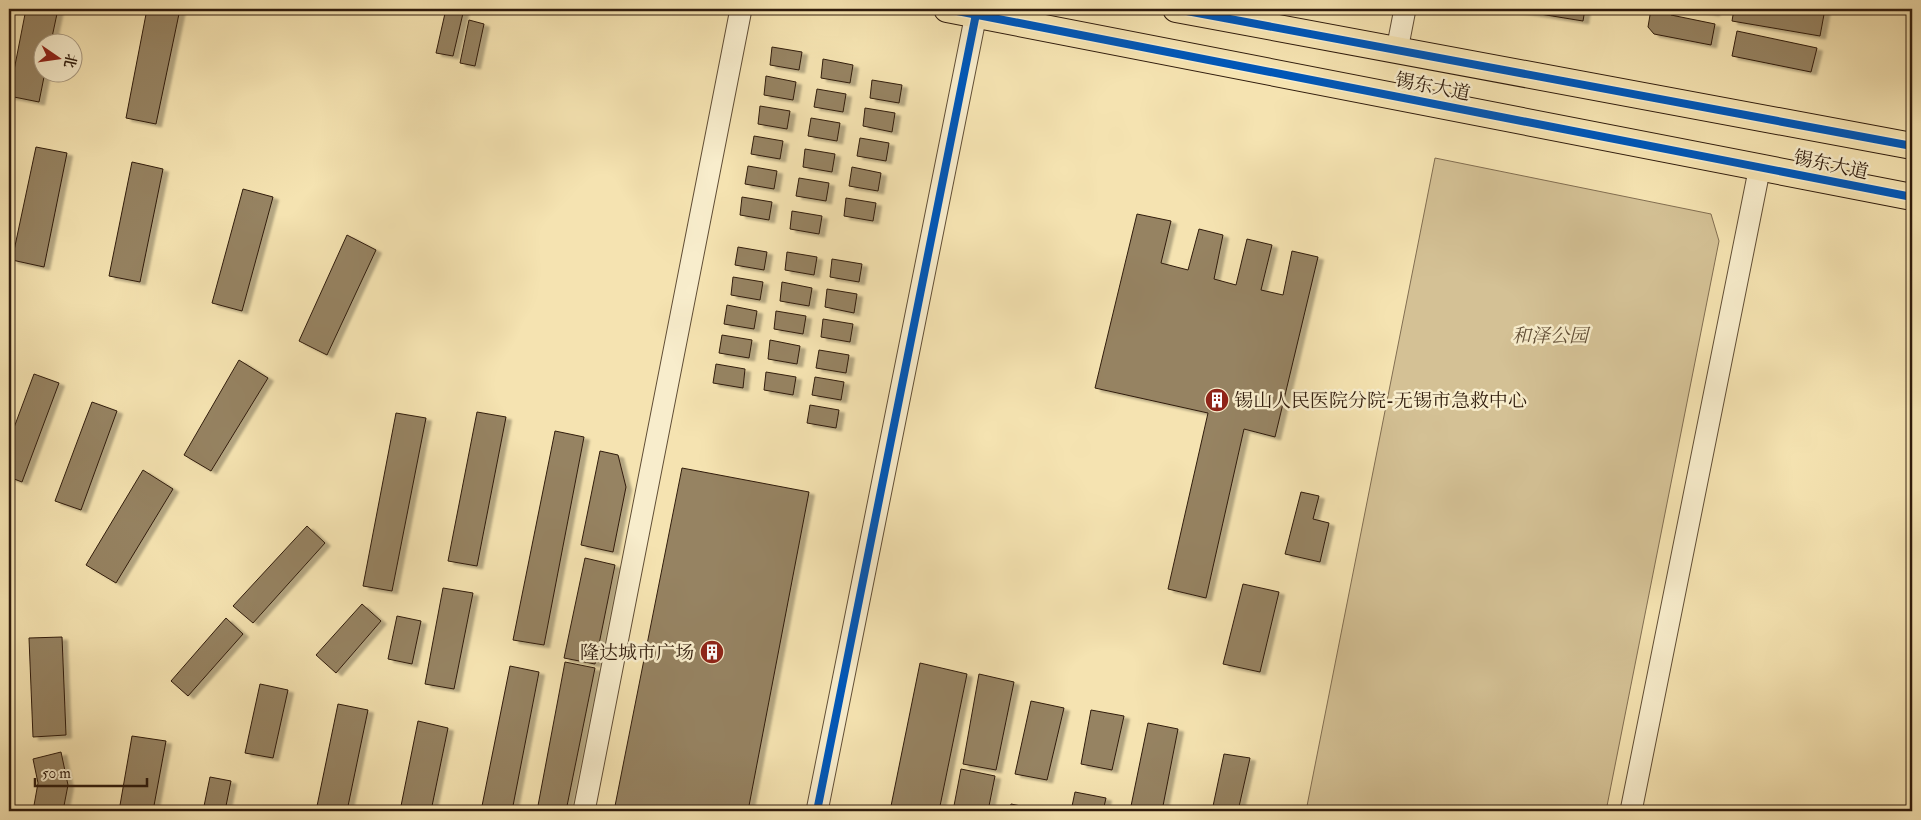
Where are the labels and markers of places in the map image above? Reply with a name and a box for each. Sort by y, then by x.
building icon: 锡山人民医院分院-无锡市急救中心 [1204,387,1230,413]
place label: 锡山人民医院分院-无锡市急救中心 [1234,389,1527,413]
building icon: 隆达城市广场 [699,639,725,665]
place label: 隆达城市广场 [580,641,694,665]

